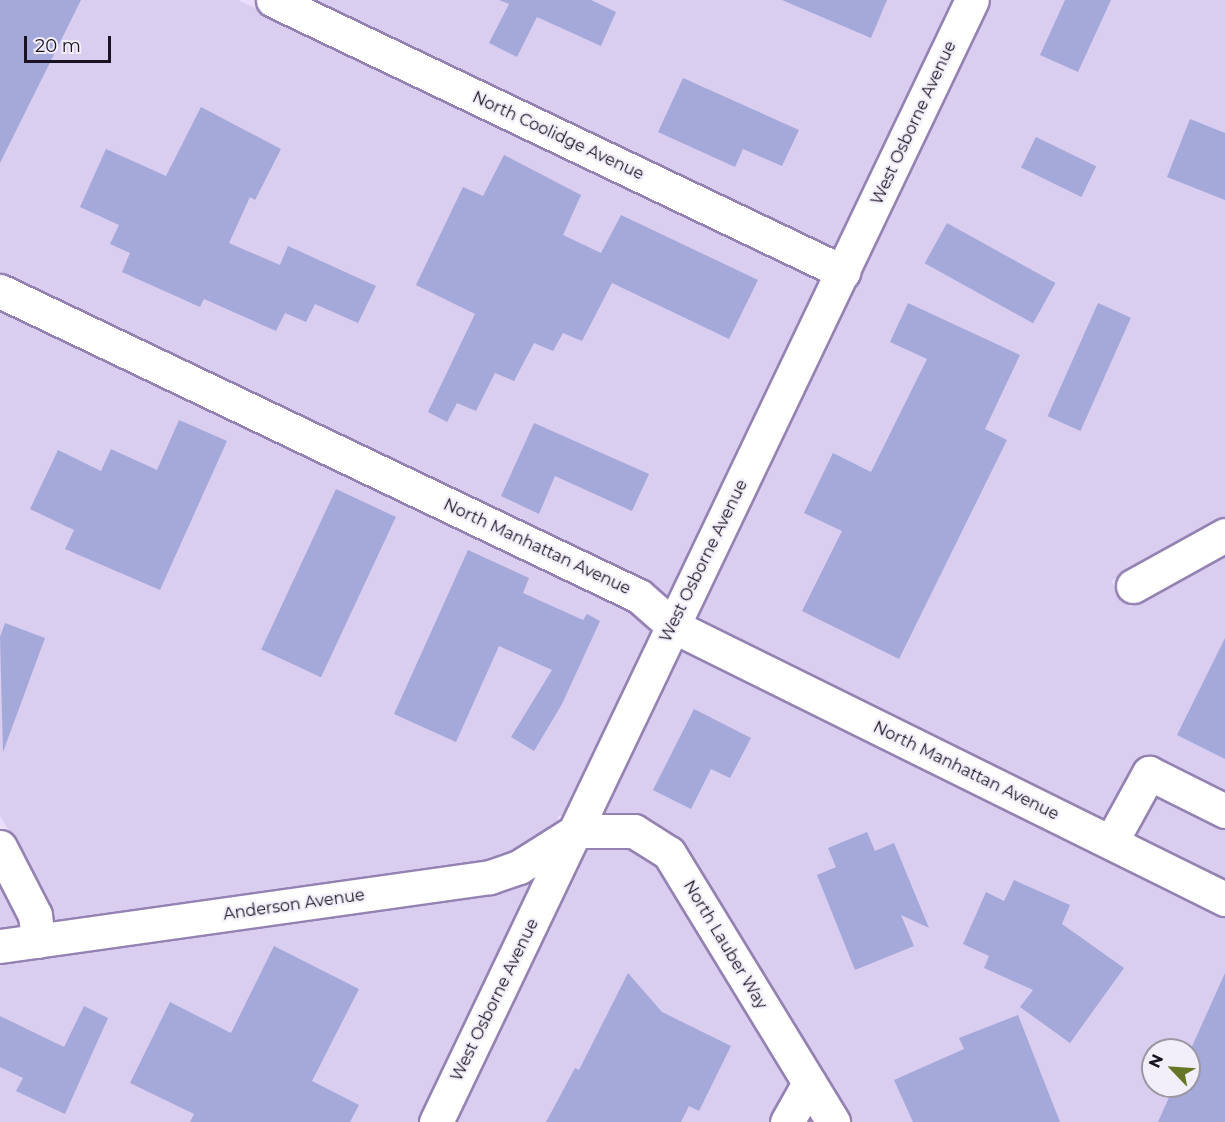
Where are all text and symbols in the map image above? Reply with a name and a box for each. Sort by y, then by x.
scale bar [27,24,114,62]
text: 20 m [35,35,81,57]
street label: West Osborne Avenue [868,38,960,208]
street label: North Coolidge Avenue [469,88,647,184]
street label: West Osborne Avenue [656,477,752,645]
street label: North Manhattan Avenue [440,495,634,599]
street label: North Manhattan Avenue [870,718,1062,824]
street label: North Lauber Way [679,877,771,1013]
street label: Anderson Avenue [222,886,366,924]
street label: West Osborne Avenue [447,916,543,1084]
north arrow [1141,1038,1201,1098]
text: N [1145,1051,1167,1071]

